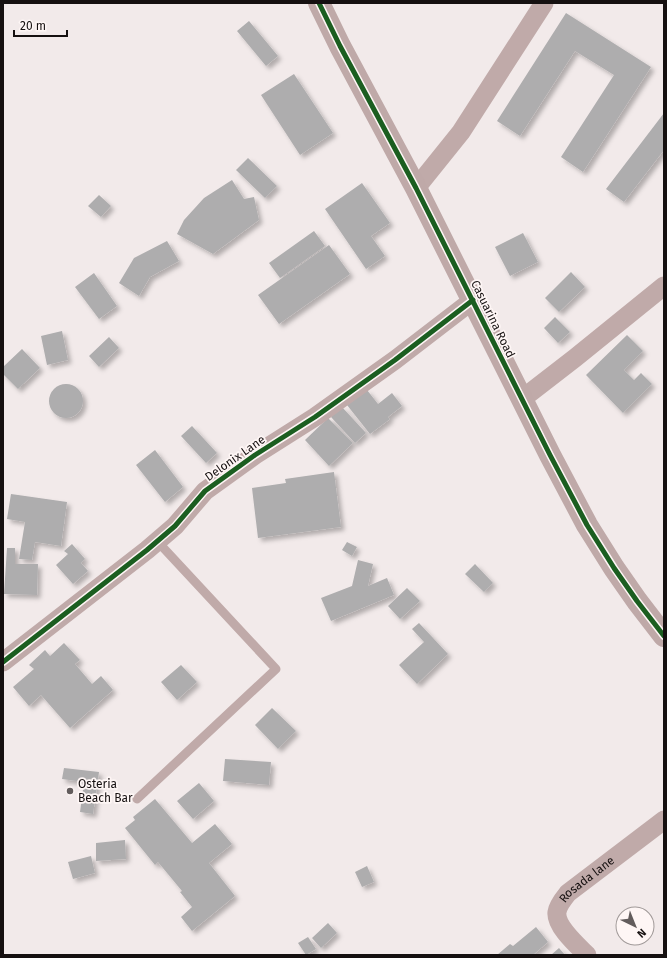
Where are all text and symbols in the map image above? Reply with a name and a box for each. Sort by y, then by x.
scale bar [14,12,67,38]
text: 20 m [20,19,46,33]
street label: Casuarina Road [468,278,518,360]
street label: Delonix Lane [202,432,268,484]
place label: Osteria Beach Bar [78,777,133,805]
marker: Osteria Beach Bar [65,786,75,796]
street label: Rosada lane [556,853,617,905]
north arrow [615,906,655,946]
text: N [634,926,649,940]

